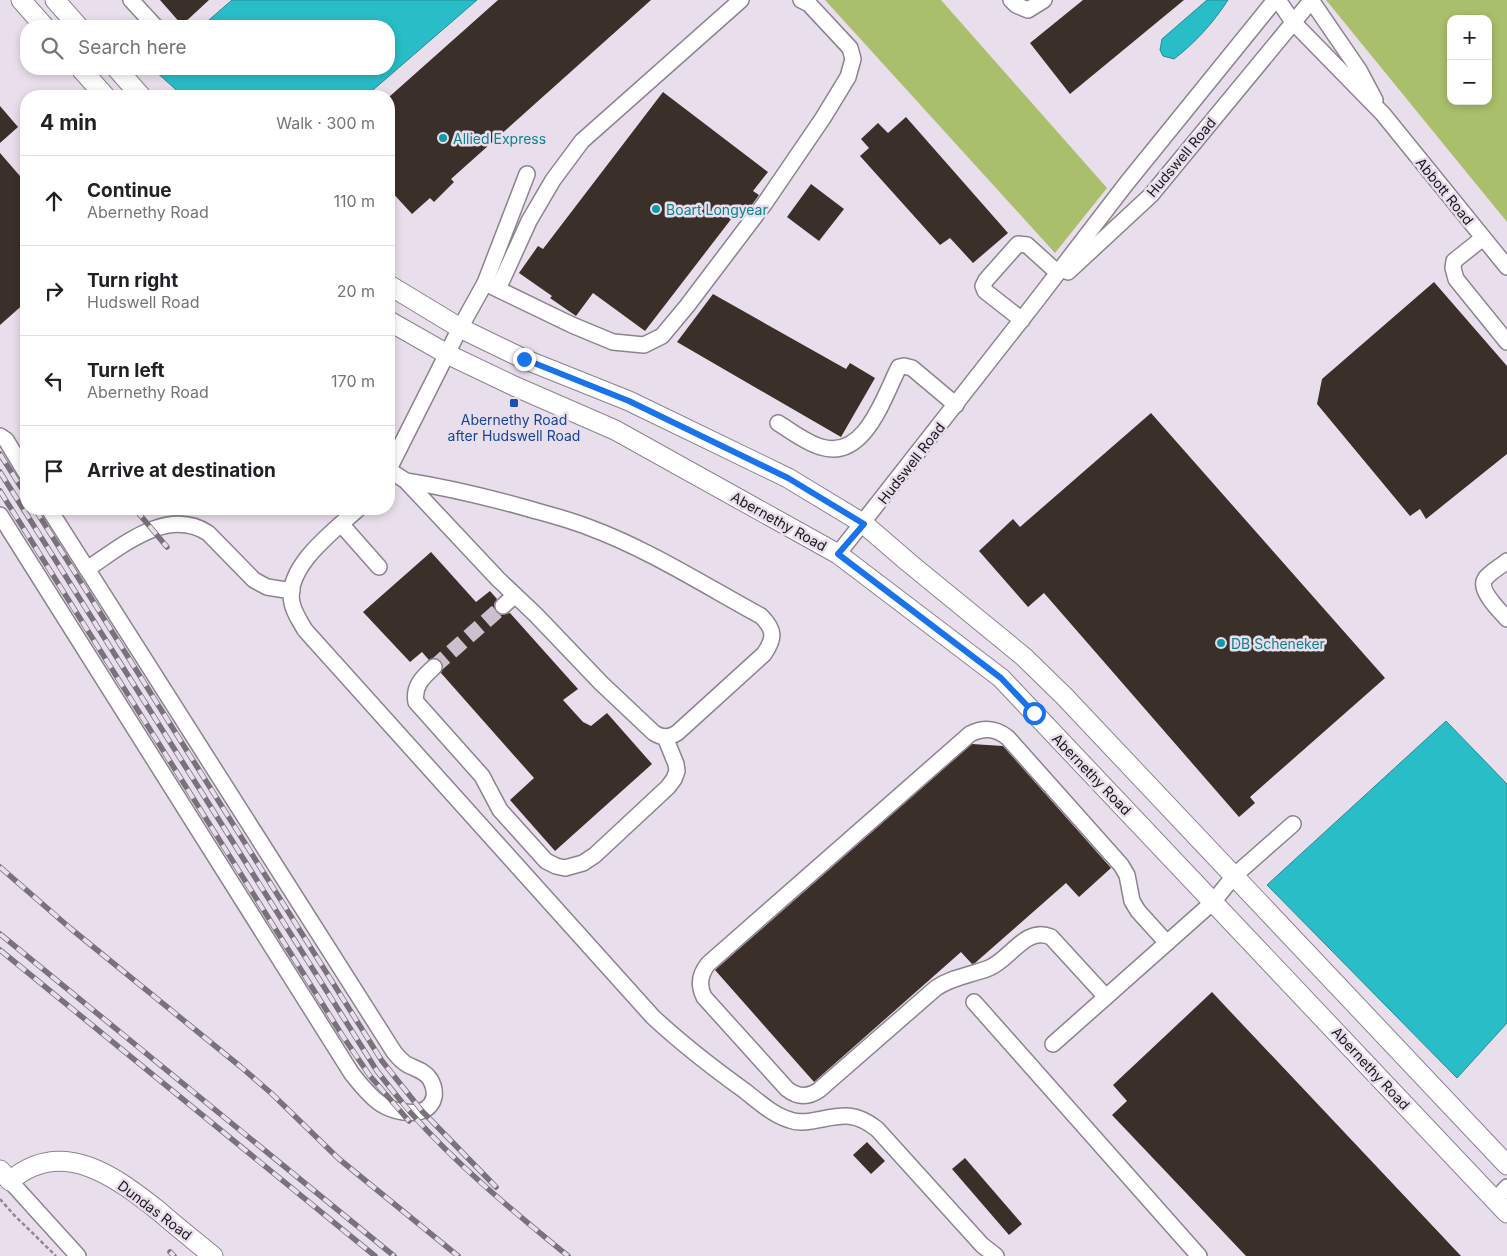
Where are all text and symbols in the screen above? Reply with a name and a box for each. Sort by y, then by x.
map controls [1447,15,1492,105]
button: + [1447,15,1492,60]
search box [20,20,395,75]
icon: search [38,34,66,62]
text: Search here [78,36,187,59]
button: − [1447,60,1492,105]
text: 4 min [40,110,97,135]
text: Walk · 300 m [276,113,375,133]
street label: Hudswell Road [1143,114,1219,200]
place label: Allied Express [453,130,546,147]
marker: Allied Express [437,132,449,144]
street label: Abbott Road [1413,154,1477,228]
text: Continue [87,179,172,202]
icon: ahead [40,187,68,215]
text: 110 m [333,191,375,211]
place label: Boart Longyear [666,201,768,218]
text: Abernethy Road [87,202,209,222]
marker: Boart Longyear [650,203,662,215]
text: Turn right [87,269,178,292]
icon: right [40,277,68,305]
text: 20 m [337,281,375,301]
text: Hudswell Road [87,292,200,312]
route end [513,348,536,371]
text: Turn left [87,359,165,382]
icon: left [40,367,68,395]
text: 170 m [331,371,375,391]
text: Abernethy Road [87,382,209,402]
marker: Abernethy Road after Hudswell Road [508,397,520,409]
place label: Abernethy Road after Hudswell Road [448,411,580,444]
street label: Hudswell Road [874,419,948,507]
icon: arrive [40,457,68,485]
text: Arrive at destination [87,459,276,482]
street label: Abernethy Road [728,488,830,554]
place label: DB Scheneker [1231,635,1325,652]
marker: DB Scheneker [1215,637,1227,649]
route start [1023,702,1046,725]
street label: Abernethy Road [1049,730,1135,818]
street label: Abernethy Road [1328,1023,1414,1113]
street label: Dundas Road [115,1177,195,1243]

